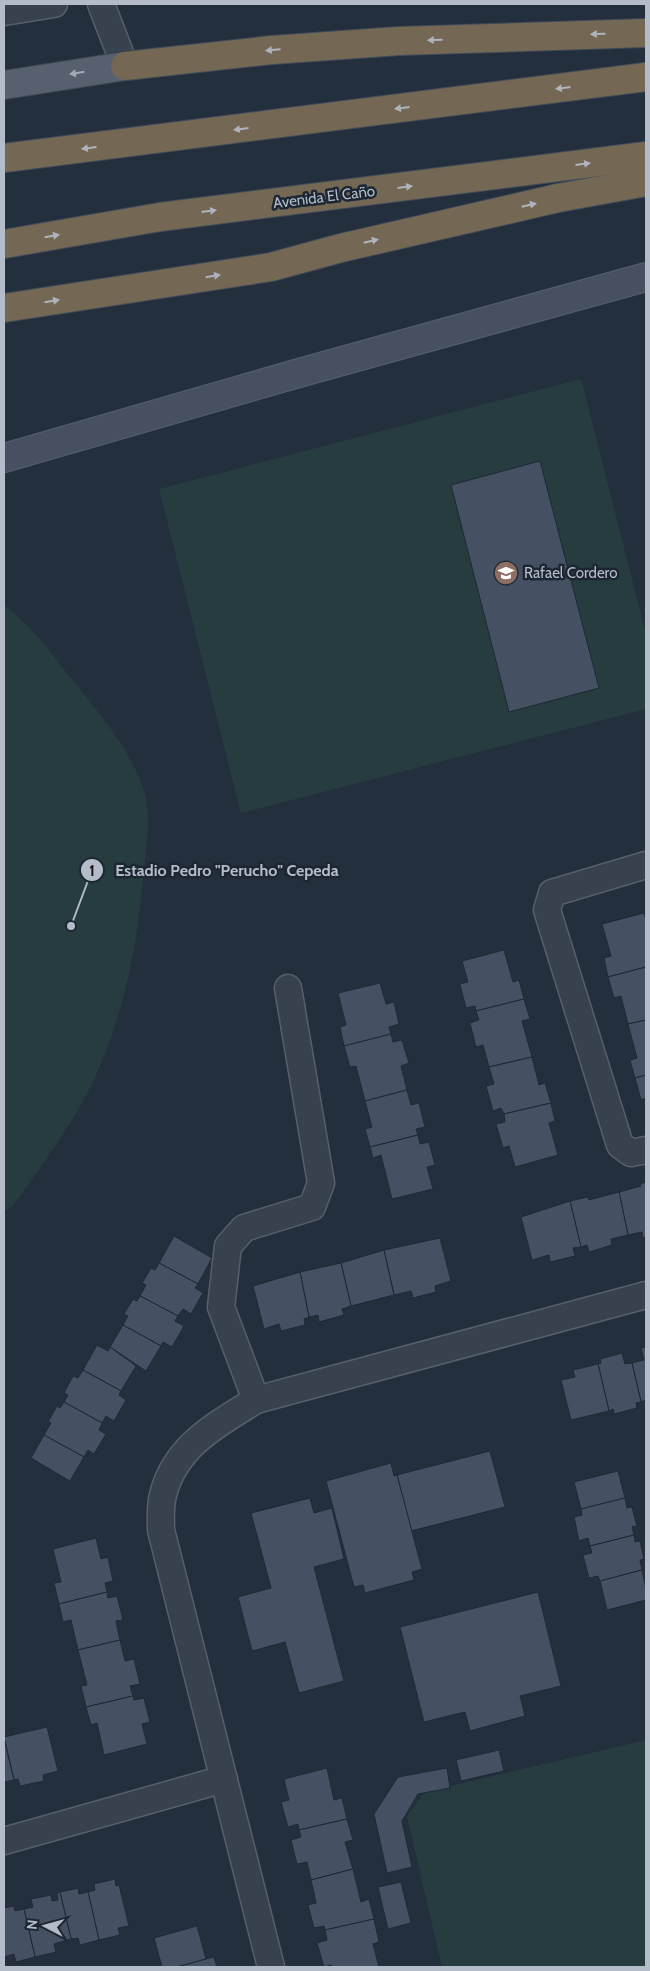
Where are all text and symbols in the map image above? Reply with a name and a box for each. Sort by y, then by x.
one-way arrow [589,31,605,39]
one-way arrow [427,36,443,44]
one-way arrow [265,47,281,55]
one-way arrow [68,70,84,78]
one-way arrow [555,84,571,92]
one-way arrow [394,104,410,112]
one-way arrow [232,125,248,133]
one-way arrow [81,144,97,152]
one-way arrow [575,160,591,168]
street label: Avenida El Caño [272,182,376,212]
one-way arrow [397,182,413,190]
one-way arrow [522,201,537,209]
one-way arrow [201,207,217,215]
one-way arrow [44,231,60,239]
one-way arrow [363,237,379,245]
one-way arrow [205,272,221,280]
one-way arrow [44,296,60,304]
school or university icon: Rafael Cordero [493,560,519,586]
place label: Rafael Cordero [524,564,617,582]
callout: Estadio Pedro "Perucho" Cepeda [80,855,348,886]
text: Estadio Pedro "Perucho" Cepeda [115,861,339,880]
text: 1 [89,862,95,880]
north arrow [20,1901,70,1951]
text: N [23,1919,42,1931]

